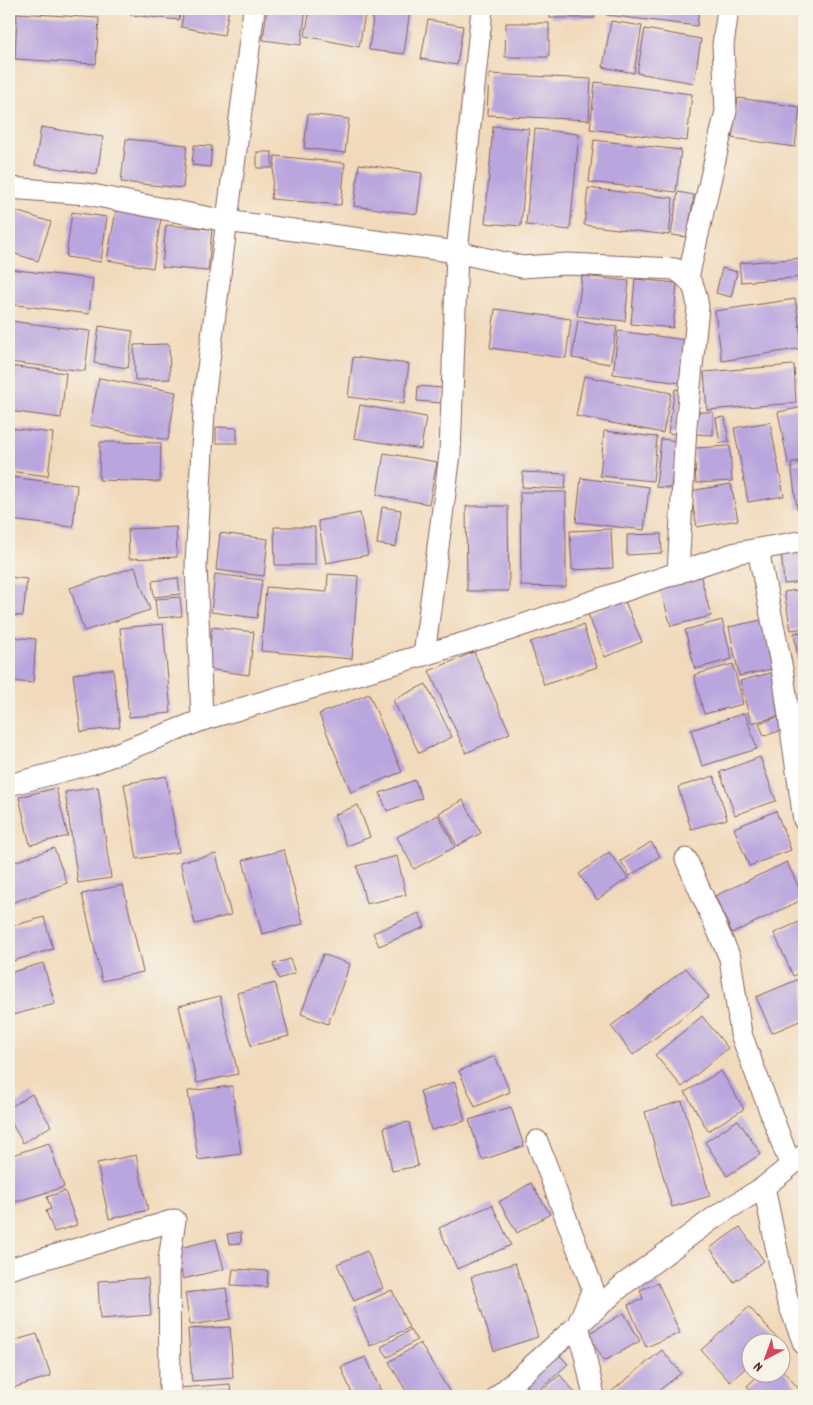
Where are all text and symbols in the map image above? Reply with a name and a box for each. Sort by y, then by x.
north arrow [740,1332,790,1382]
text: N [750,1356,768,1376]

